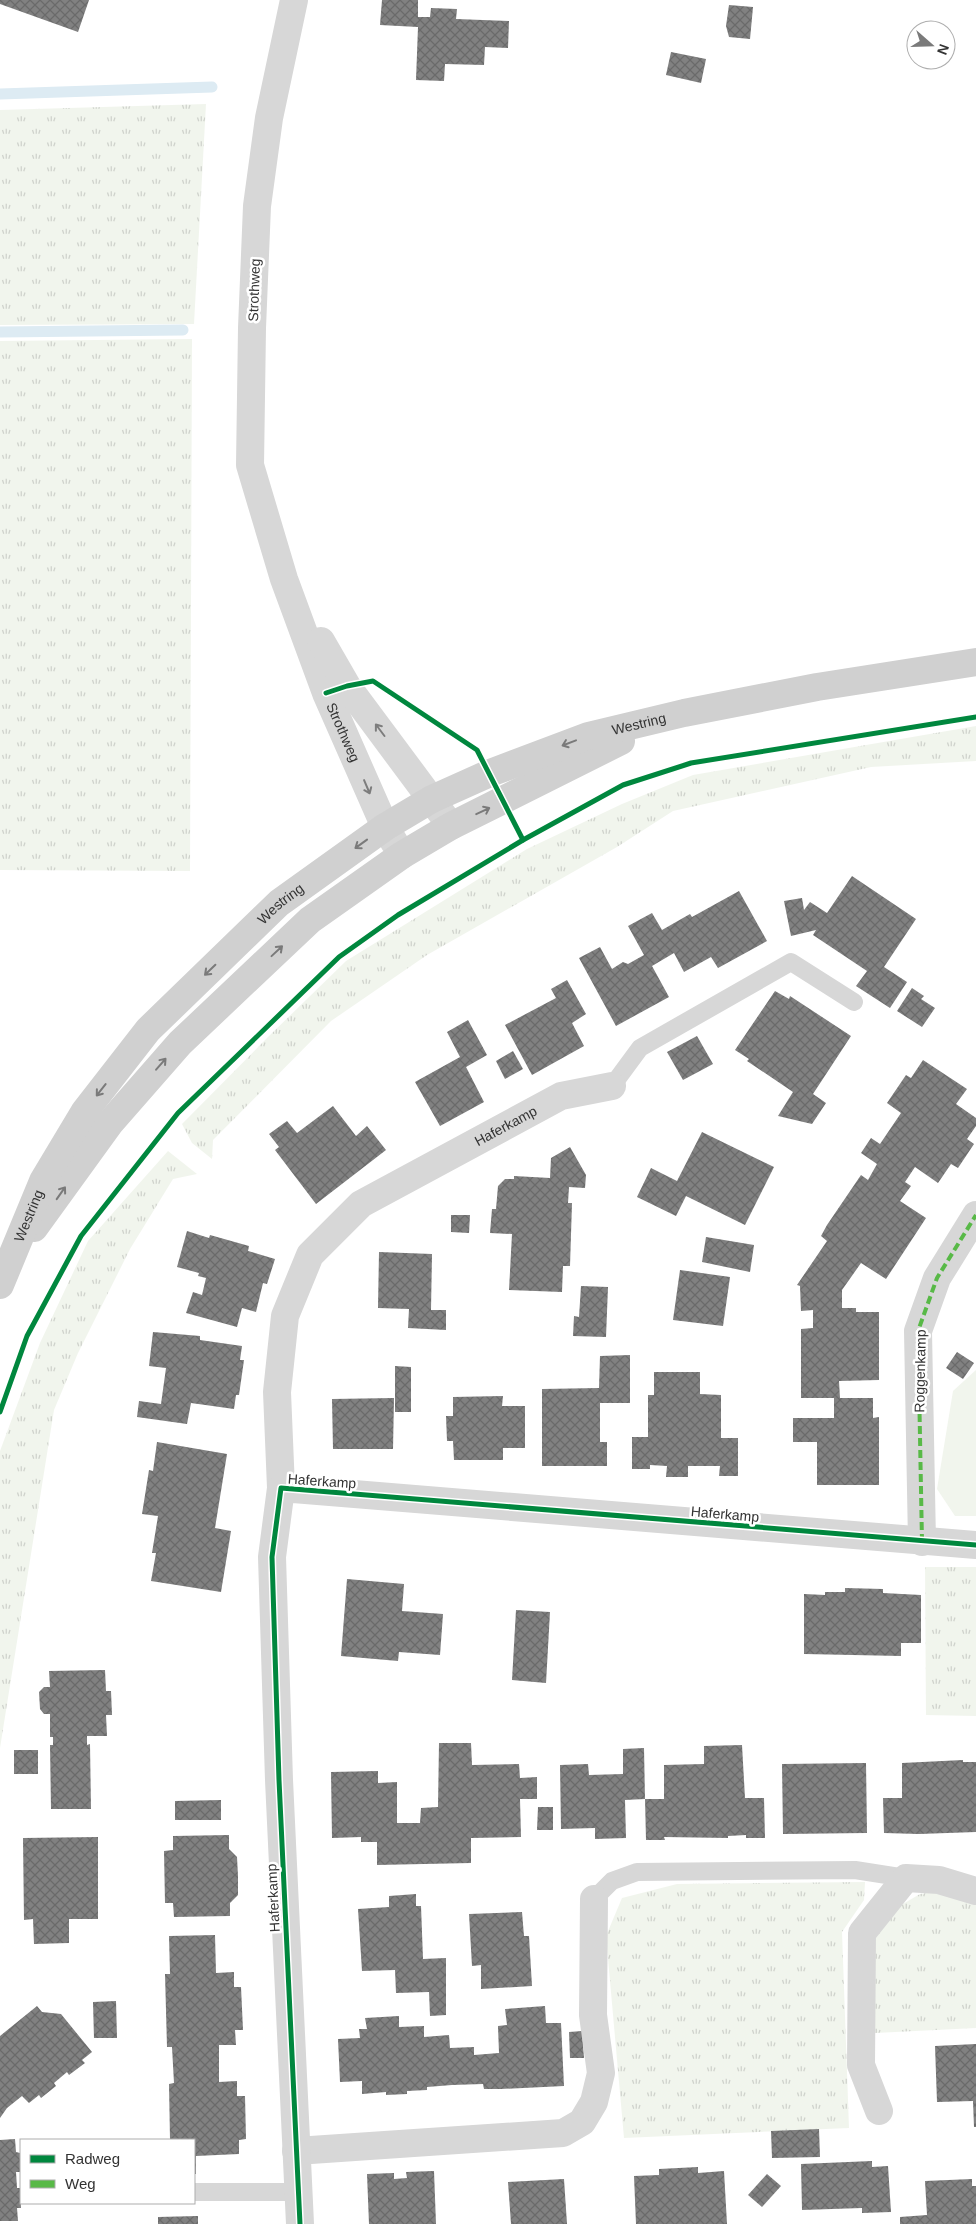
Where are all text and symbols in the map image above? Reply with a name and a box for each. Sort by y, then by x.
north arrow [906,20,956,70]
text: N [934,42,952,57]
street label: Strothweg [245,258,263,322]
street label: Strothweg [323,700,363,764]
street label: Westring [610,710,667,738]
one-way arrow [375,724,386,737]
one-way arrow [562,739,578,748]
one-way arrow [363,779,373,794]
one-way arrow [475,806,490,815]
one-way arrow [354,839,368,849]
street label: Westring [254,880,307,927]
one-way arrow [271,945,284,957]
one-way arrow [203,964,216,976]
one-way arrow [155,1058,167,1071]
one-way arrow [96,1084,107,1097]
street label: Haferkamp [472,1102,540,1149]
one-way arrow [56,1186,66,1200]
street label: Westring [11,1187,47,1244]
street label: Roggenkamp [911,1329,929,1413]
street label: Haferkamp [287,1471,357,1491]
street label: Haferkamp [690,1503,760,1525]
street label: Haferkamp [263,1863,283,1933]
legend [20,2139,195,2204]
text: Radweg [65,2150,120,2167]
text: Weg [65,2175,96,2192]

